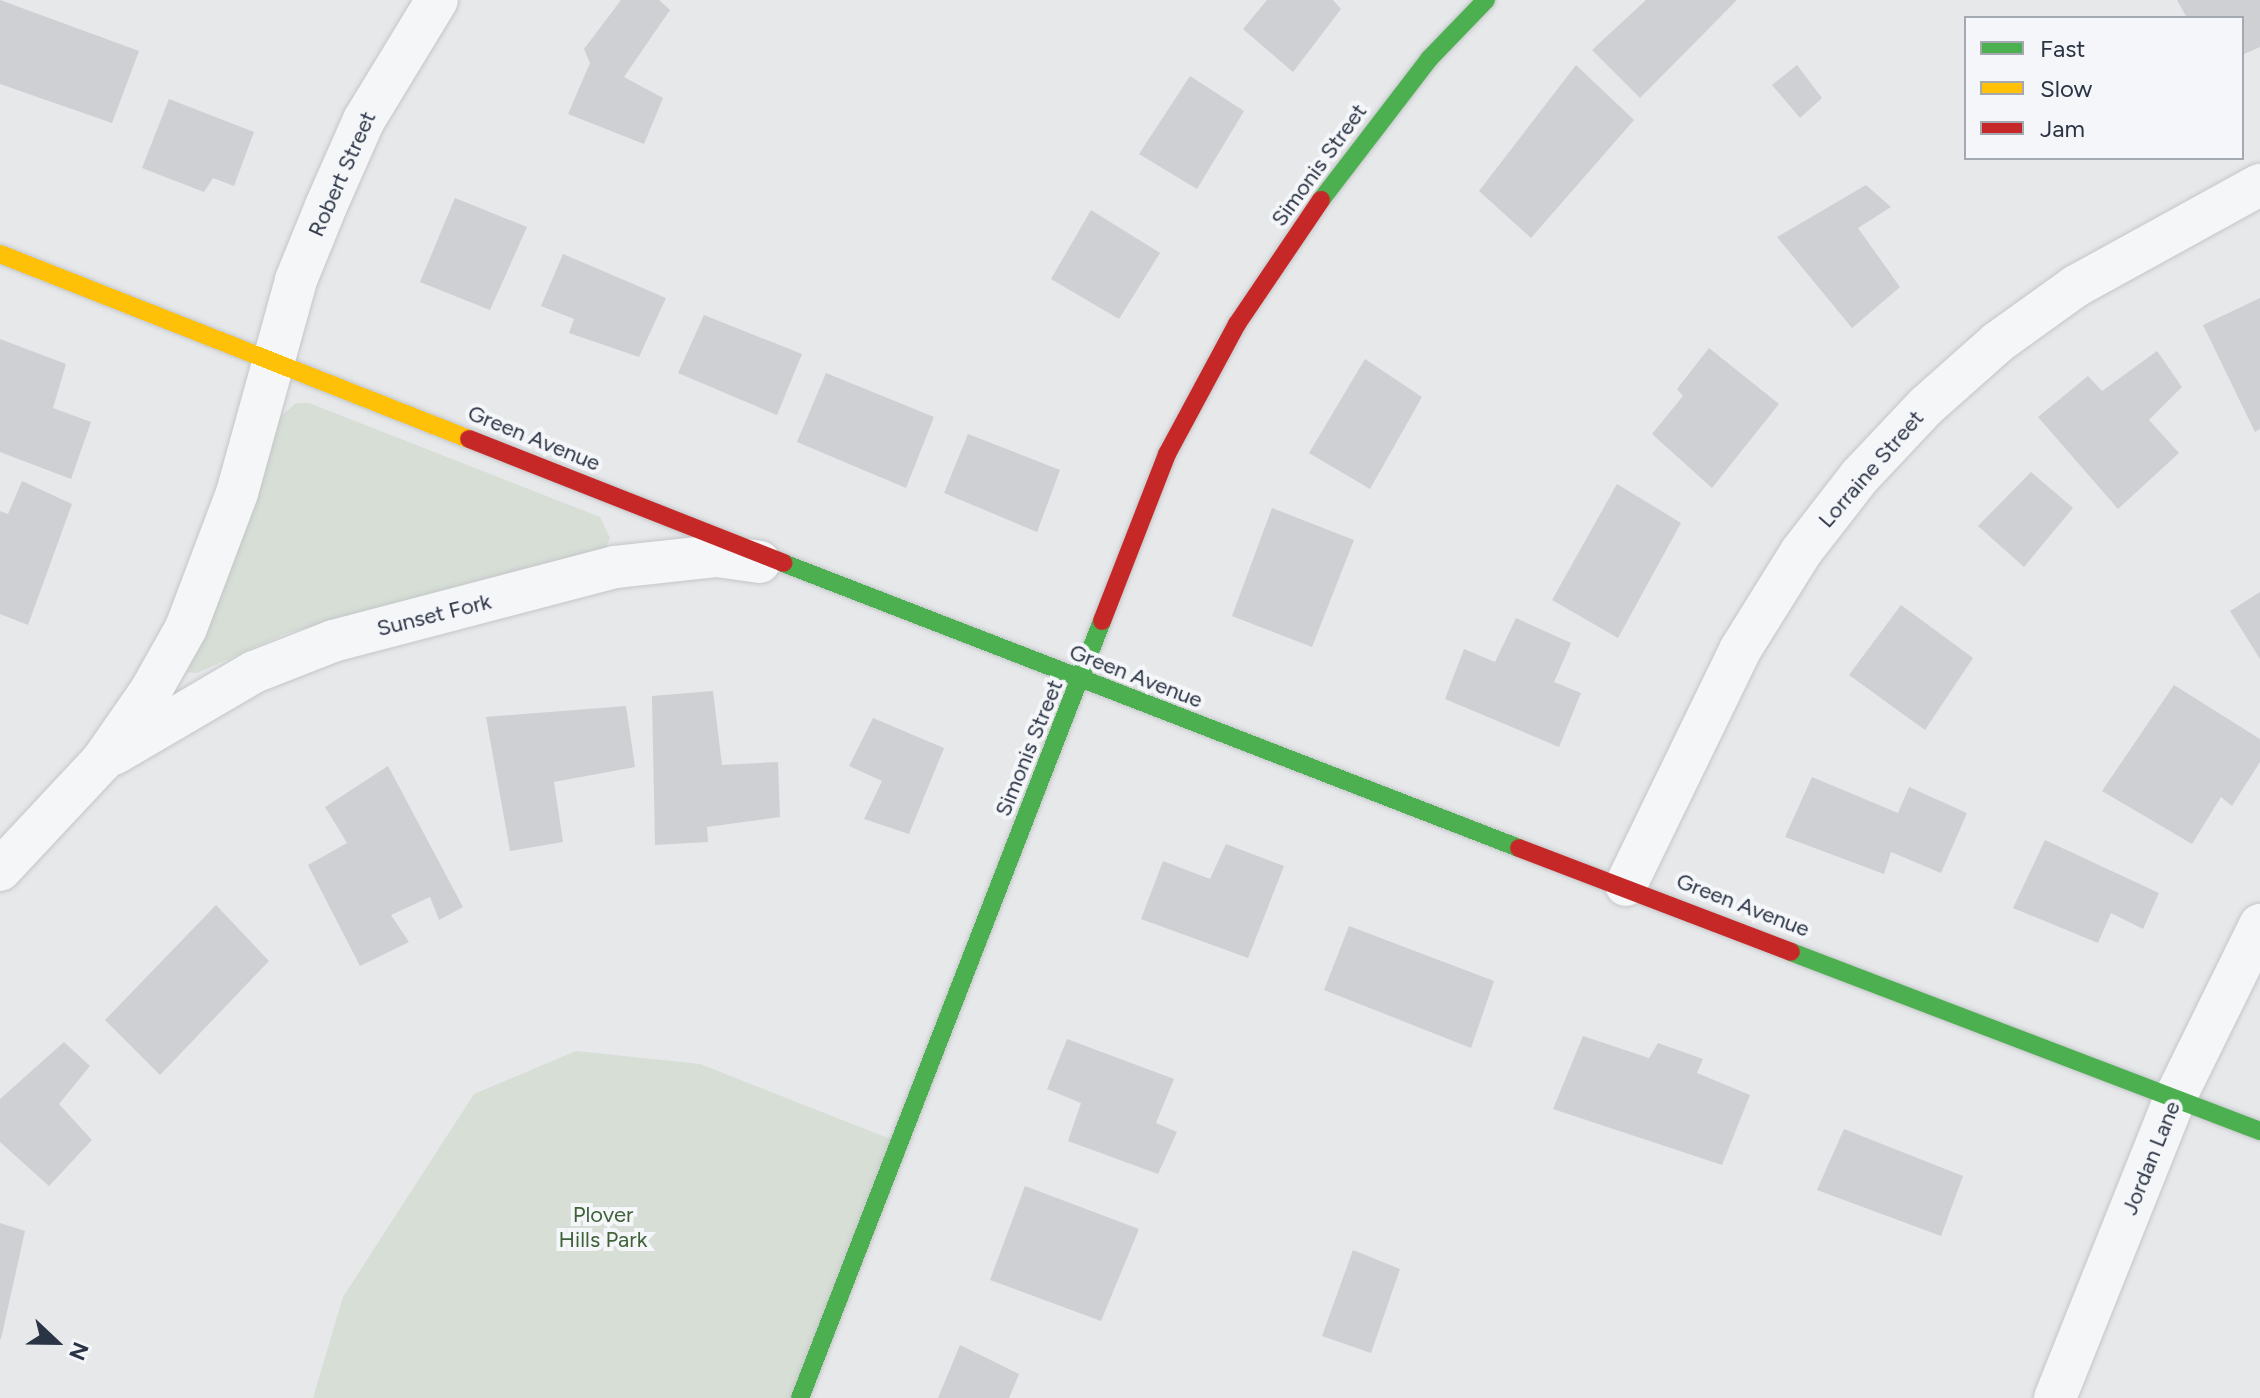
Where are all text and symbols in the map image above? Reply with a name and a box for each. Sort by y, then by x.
legend [1964,16,2244,160]
text: Fast [2040,34,2085,63]
text: Slow [2040,74,2092,103]
street label: Simonis Street [1266,99,1372,231]
street label: Robert Street [303,107,381,241]
text: Jam [2040,114,2085,143]
street label: Green Avenue [464,399,604,477]
street label: Lorraine Street [1813,405,1929,533]
street label: Sunset Fork [374,588,494,642]
street label: Green Avenue [1066,639,1206,713]
street label: Simonis Street [990,676,1068,820]
street label: Green Avenue [1673,868,1813,942]
street label: Jordan Lane [2116,1097,2186,1219]
park label: Plover Hills Park [559,1201,647,1252]
north arrow [16,1302,96,1382]
text: N [63,1338,94,1364]

